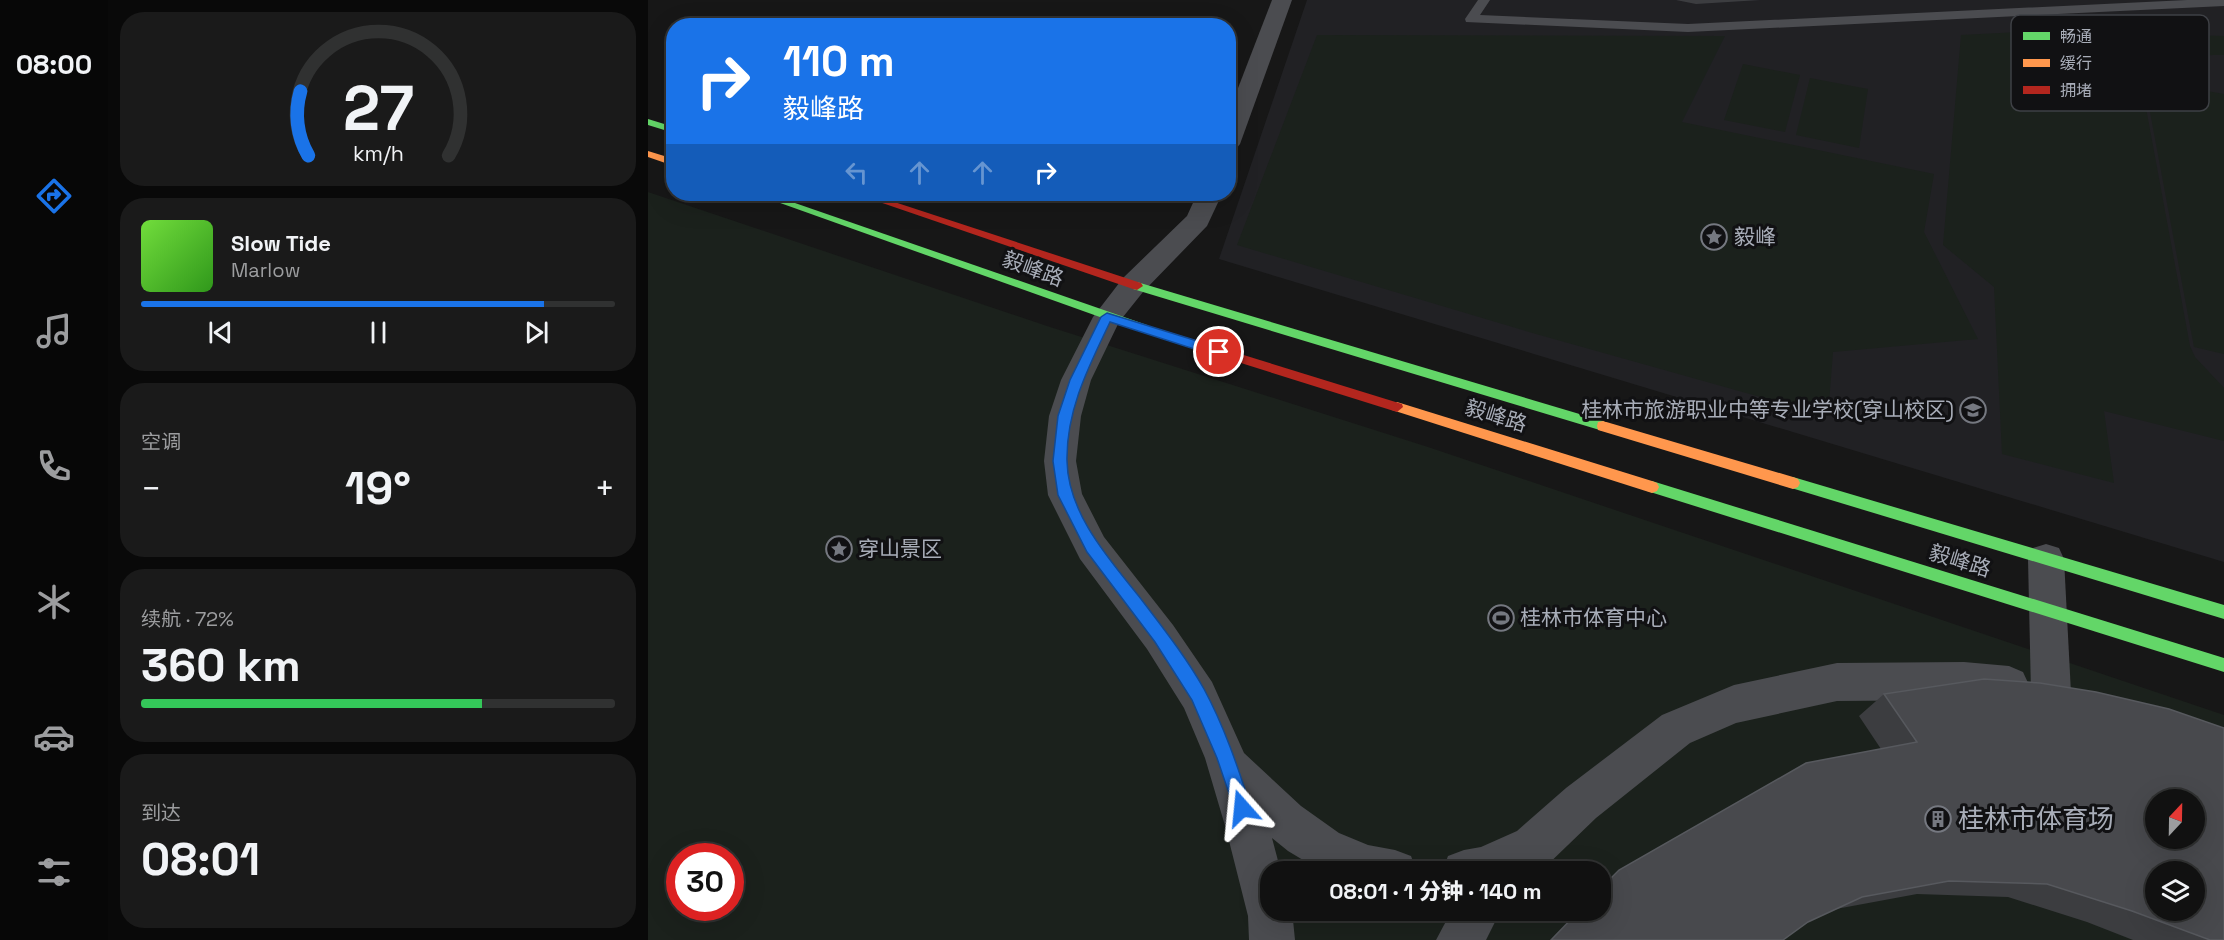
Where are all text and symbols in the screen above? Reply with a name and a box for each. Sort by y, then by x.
legend [2011,15,2209,111]
text: 畅通 [2060,26,2092,47]
text: 110 m [783,35,895,88]
icon: right [684,42,762,120]
text: 08:00 [16,47,92,82]
text: 缓行 [2060,53,2092,74]
text: 27 [342,69,414,148]
text: 拥堵 [2060,80,2092,101]
text: 毅峰路 [783,91,864,126]
text: km/h [352,140,404,167]
icon: left [840,156,873,189]
icon: ahead [903,156,936,189]
icon: ahead [966,156,999,189]
icon: right [1029,156,1062,189]
icon: directions [33,175,75,217]
place icon: 毅峰 [1699,222,1729,252]
place label: 毅峰 [1734,223,1776,250]
text: Slow Tide [231,229,331,257]
street label: 毅峰路 [999,245,1067,292]
text: Marlow [231,257,300,283]
icon: music [33,310,75,352]
icon: previous [204,316,237,349]
icon: pause [362,316,395,349]
icon: next [520,316,553,349]
pin [1193,326,1244,377]
icon: arrive [1202,335,1235,368]
street label: 毅峰路 [1462,393,1530,438]
school or university icon: 桂林市旅游职业中等专业学校(穿山校区) [1958,395,1988,425]
place label: 桂林市旅游职业中等专业学校(穿山校区) [1581,396,1954,423]
text: 空调 [141,429,181,455]
icon: phone [33,445,75,487]
text: 19° [345,460,411,517]
text: − [141,468,161,510]
text: + [595,468,615,510]
place icon: 穿山景区 [824,534,854,564]
place label: 穿山景区 [858,535,942,562]
street label: 毅峰路 [1926,538,1994,583]
icon: climate [33,581,75,623]
sports icon: 桂林市体育中心 [1486,603,1516,633]
place label: 桂林市体育中心 [1520,604,1667,631]
text: 续航 · 72% [141,606,234,632]
text: 360 km [141,637,301,694]
icon: car [33,716,75,758]
position arrow [1210,776,1274,840]
north arrow [2145,789,2205,849]
map controls [2145,789,2205,921]
text: 到达 [141,800,181,826]
place label: 桂林市体育场 [1958,802,2114,836]
building icon: 桂林市体育场 [1923,804,1953,834]
text: 08:01 [141,831,260,888]
speed limit sign: 30 [666,843,744,921]
icon: filters [33,851,75,893]
button: layers [2145,861,2205,921]
text: 08:01 · 1 分钟 · 140 m [1329,877,1542,905]

